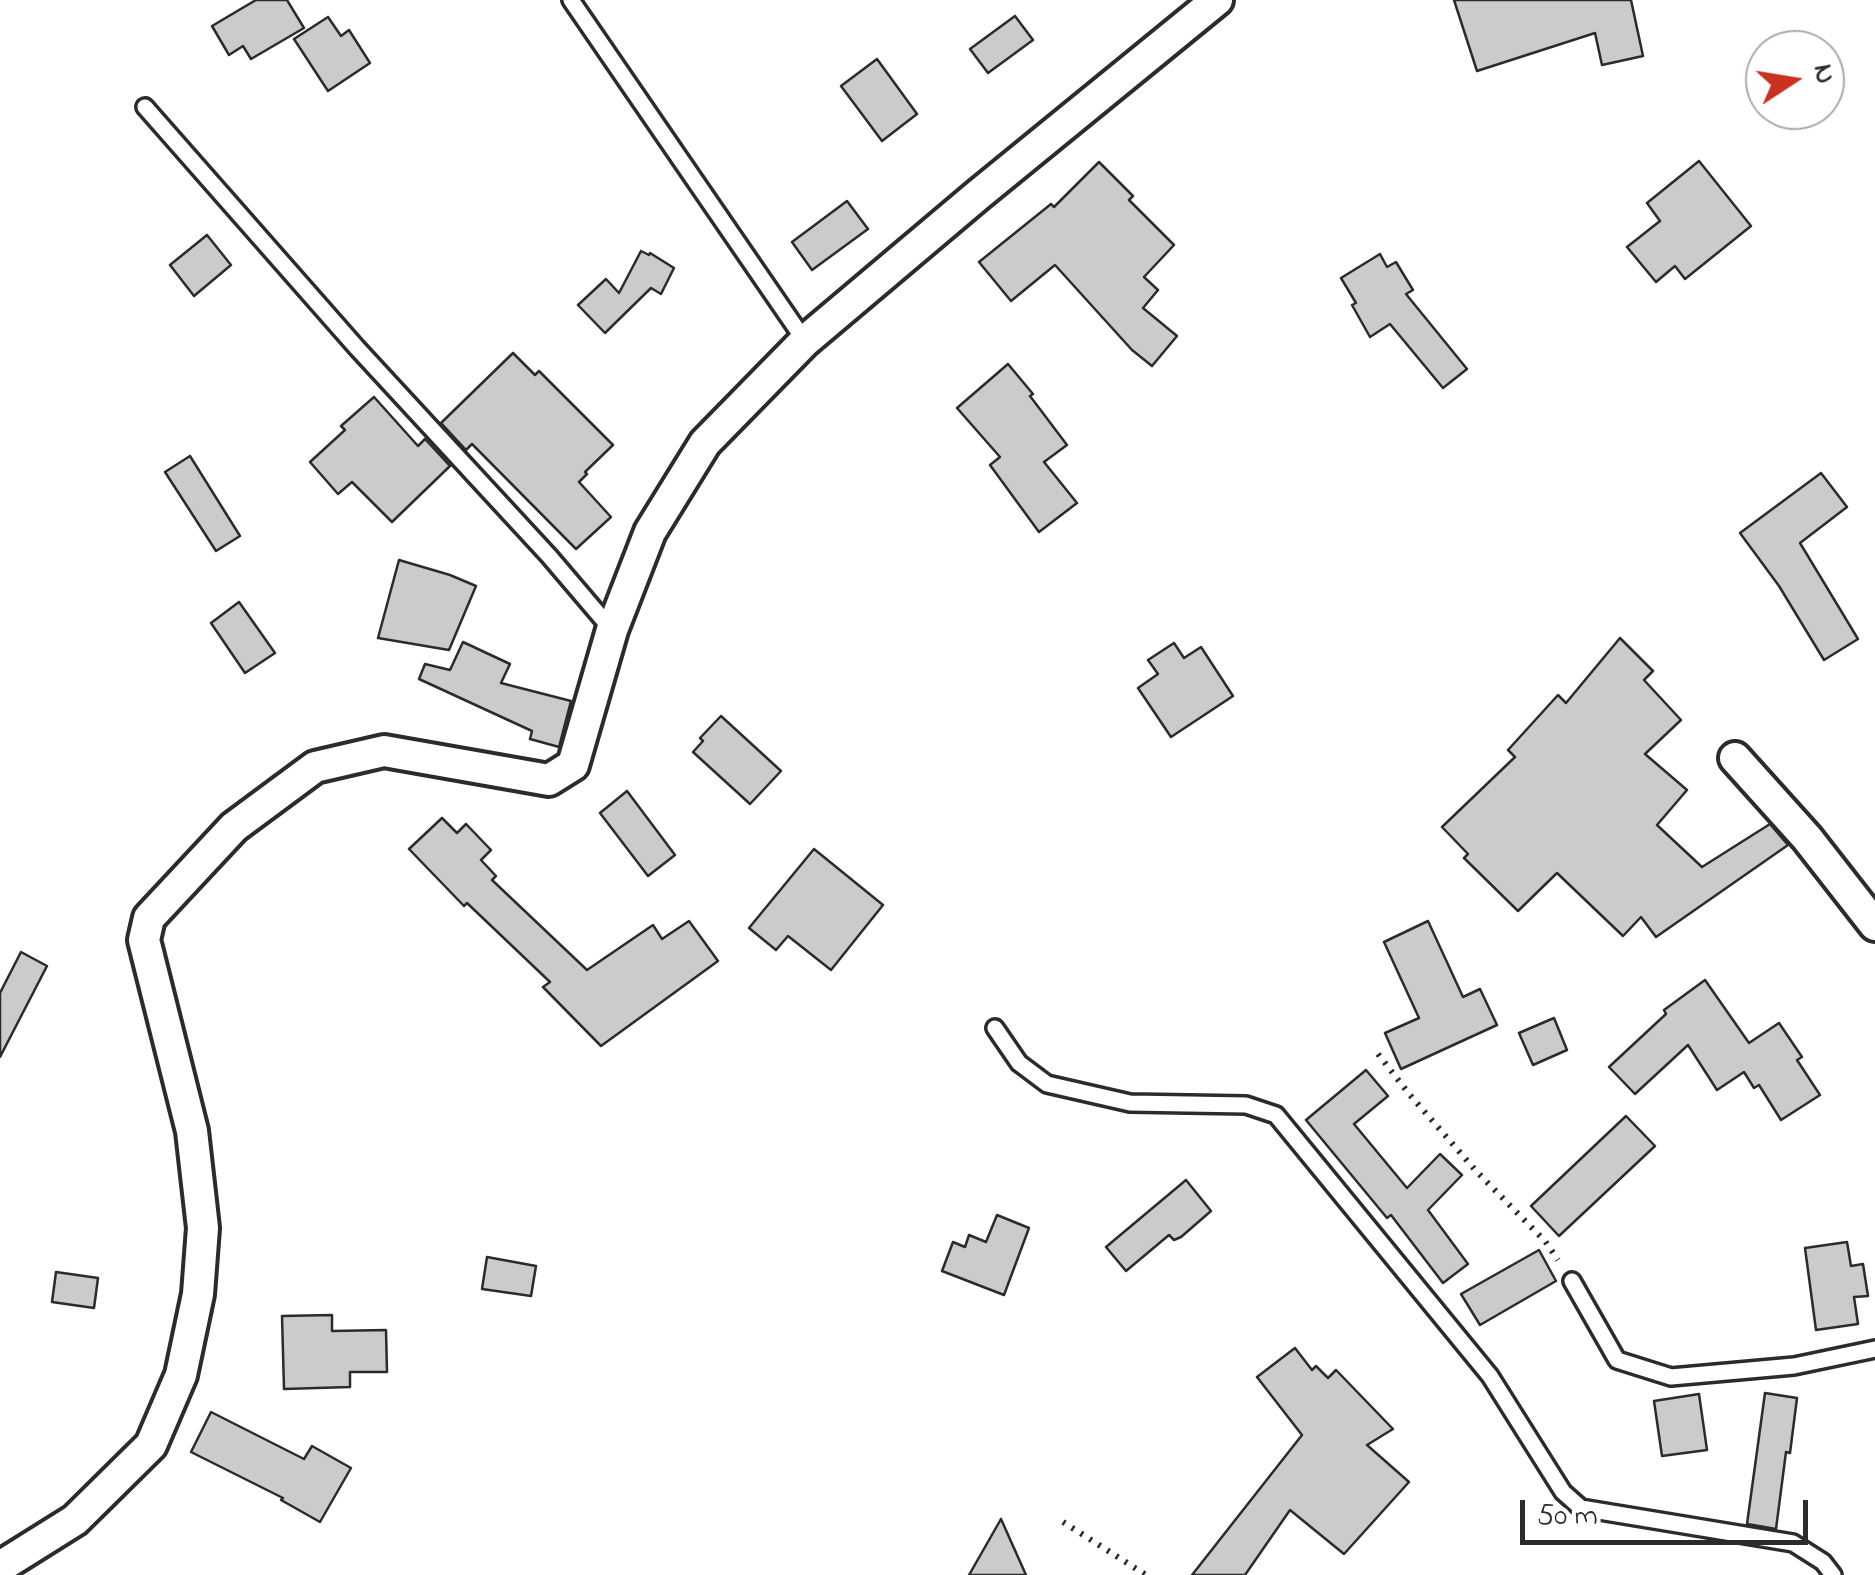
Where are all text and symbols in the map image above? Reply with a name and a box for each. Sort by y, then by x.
north arrow [1745,30,1845,130]
text: N [1801,61,1845,88]
scale bar [1525,1480,1812,1542]
text: 50 m [1537,1495,1598,1539]

